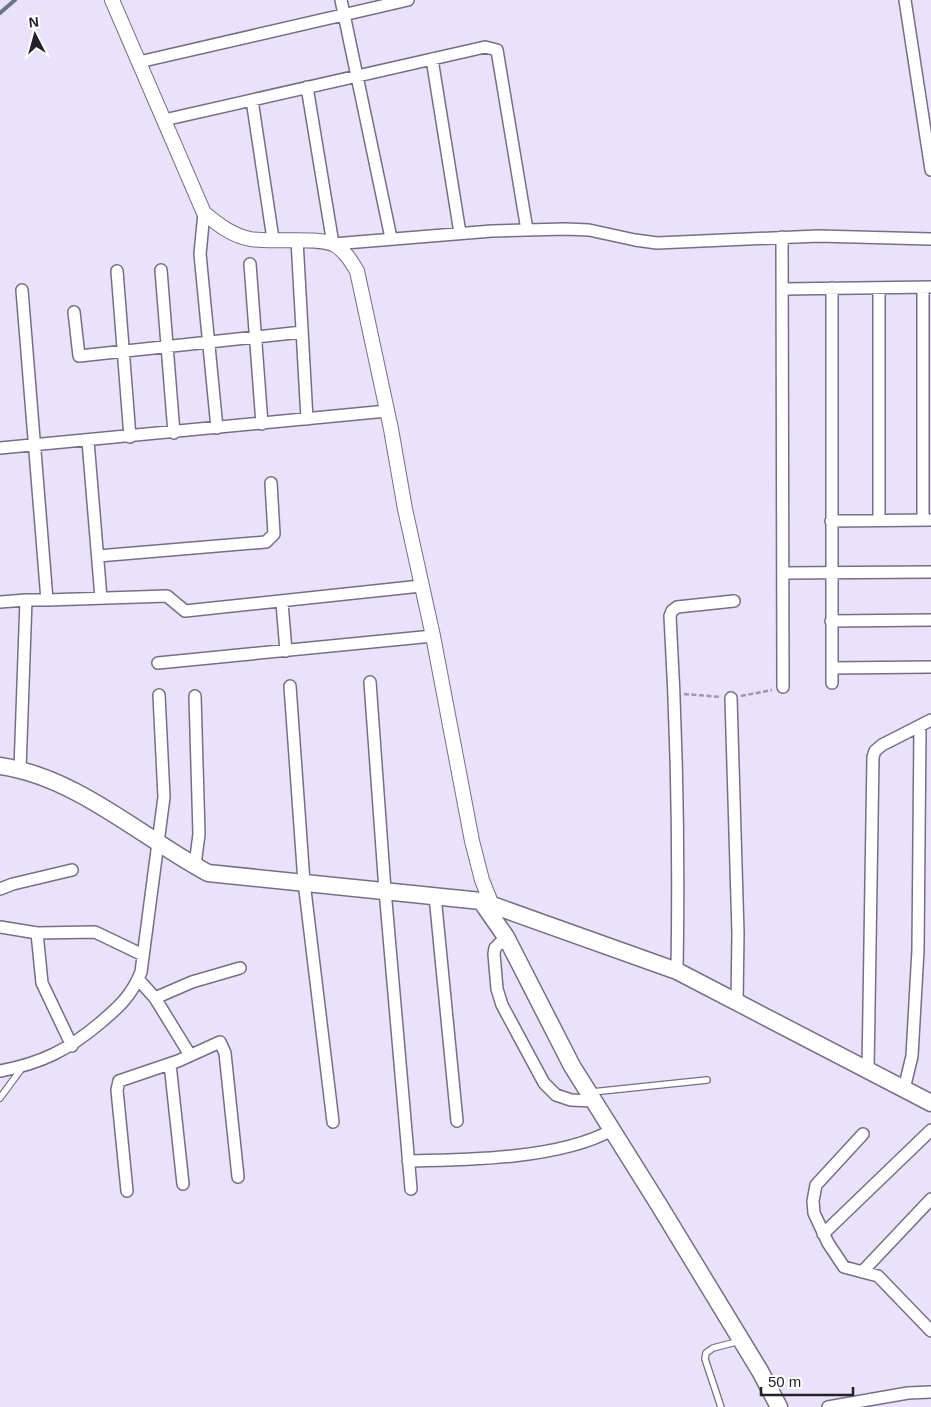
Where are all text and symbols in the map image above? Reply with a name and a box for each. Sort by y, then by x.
north arrow [10,10,60,60]
text: N [28,14,40,31]
scale bar [761,1364,854,1396]
text: 50 m [768,1373,801,1390]

